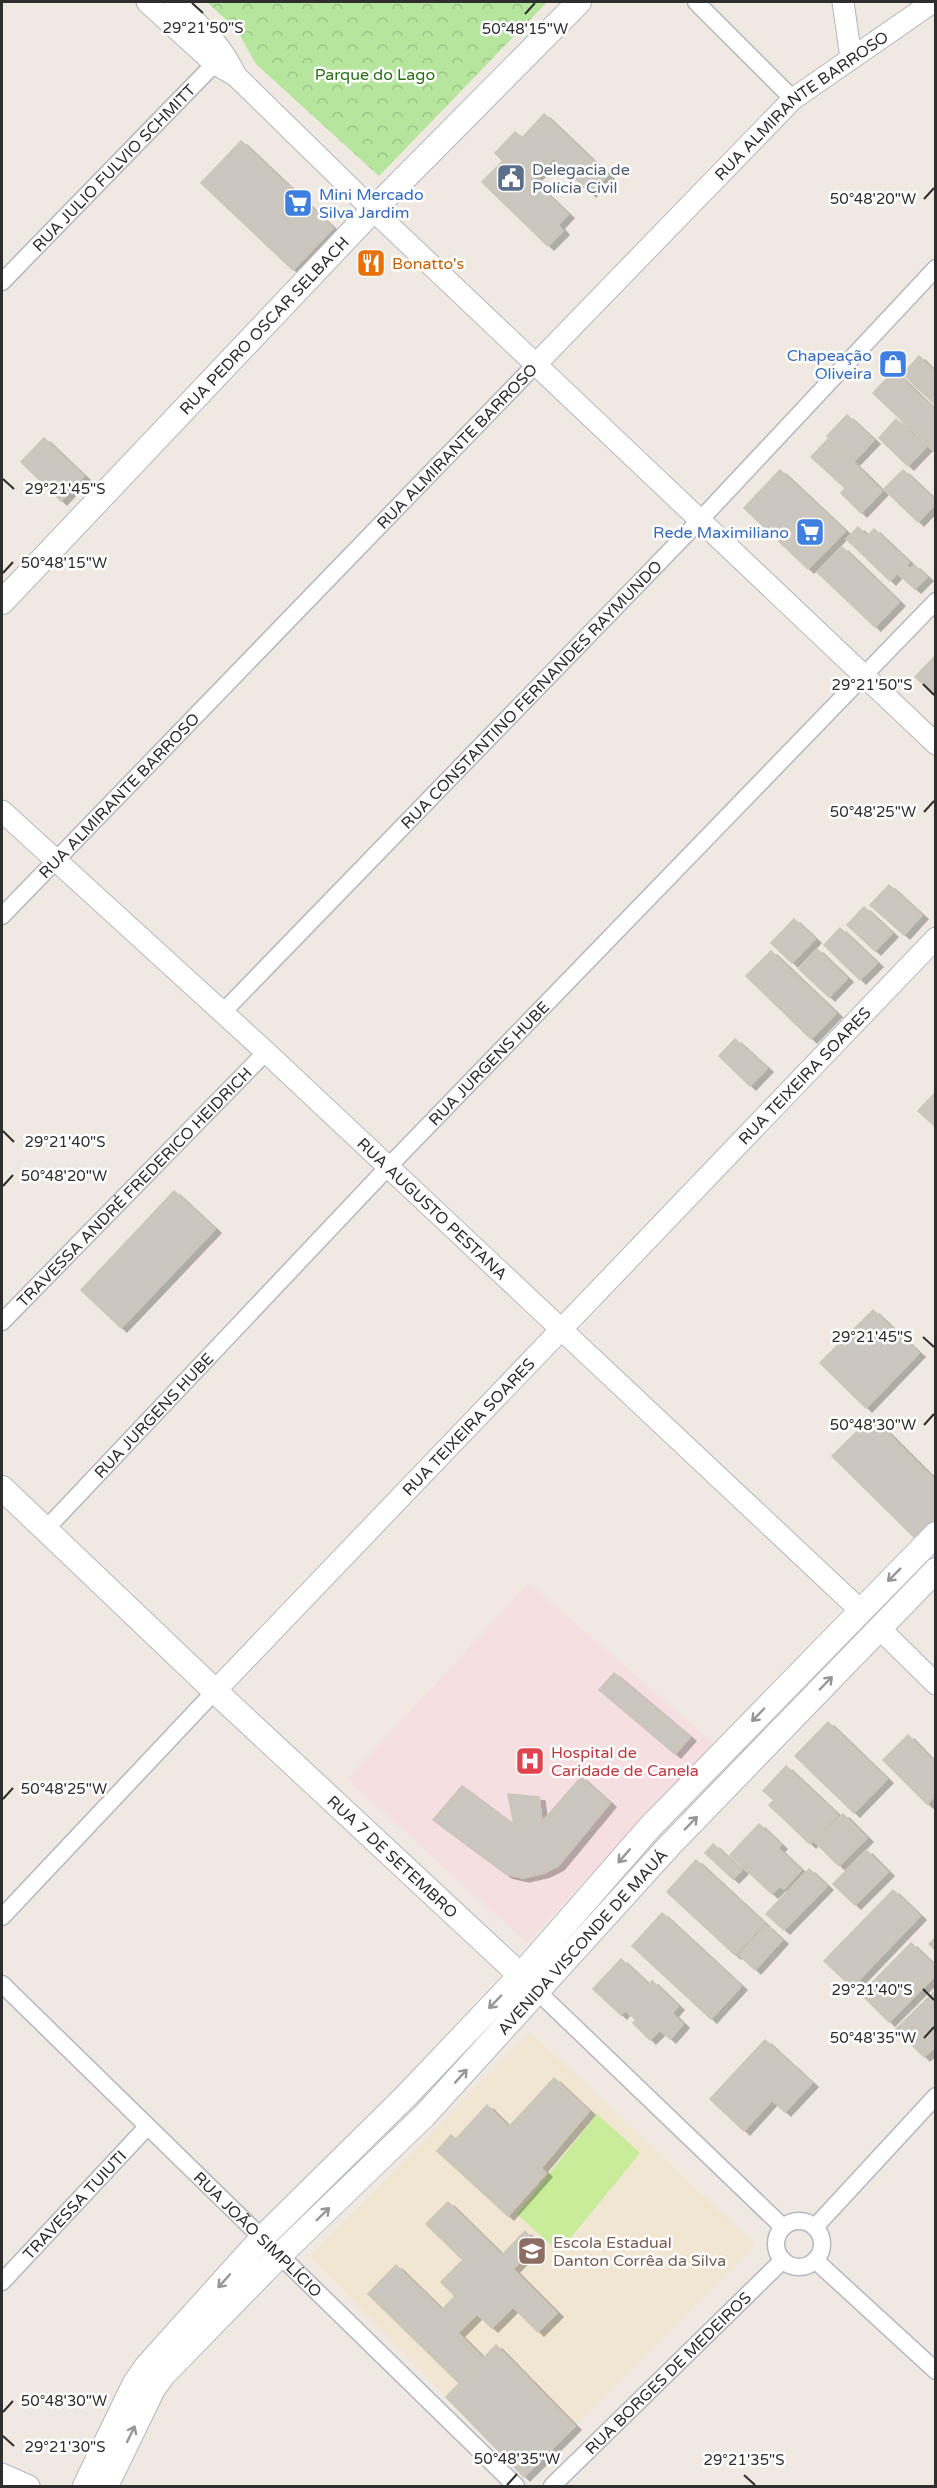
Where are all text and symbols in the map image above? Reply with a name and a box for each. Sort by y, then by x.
text: 29°21'50"S [163,19,243,37]
text: 50°48'15"W [482,20,568,38]
street label: RUA ALMIRANTE BARROSO [711,27,893,185]
park label: Parque do Lago [315,65,435,85]
street label: RUA JULIO FULVIO SCHMITT [28,80,200,256]
place label: Delegacia de Polícia Civil [532,160,630,198]
public building icon: Delegacia de Polícia Civil [495,162,527,194]
place label: Mini Mercado Silva Jardim [319,185,424,223]
supermarket icon: Mini Mercado Silva Jardim [282,187,314,219]
text: 50°48'20"W [830,190,916,208]
street label: RUA PEDRO OSCAR SELBACH [176,233,354,419]
restaurant icon: Bonatto's [355,247,387,279]
place label: Bonatto's [392,254,464,274]
place label: Chapeação Oliveira [787,346,872,384]
shop icon: Chapeação Oliveira [877,348,909,380]
street label: RUA ALMIRANTE BARROSO [373,360,542,534]
text: 29°21'45"S [25,480,105,498]
supermarket icon: Rede Maximiliano [794,516,826,548]
place label: Rede Maximiliano [653,523,789,543]
text: 50°48'15"W [21,554,107,572]
street label: RUA CONSTANTINO FERNANDES RAYMUNDO [397,556,667,833]
text: 29°21'50"S [832,676,912,694]
street label: RUA ALMIRANTE BARROSO [35,709,204,883]
text: 50°48'25"W [830,803,916,821]
street label: RUA JURGENS HUBE [425,998,554,1130]
street label: RUA TEIXEIRA SOARES [734,1003,876,1149]
street label: TRAVESSA ANDRÉ FREDERICO HEIDRICH [13,1063,257,1312]
text: 29°21'40"S [25,1133,105,1151]
street label: RUA AUGUSTO PESTANA [353,1134,511,1285]
text: 50°48'20"W [21,1167,107,1185]
text: 29°21'45"S [832,1328,912,1346]
street label: RUA JURGENS HUBE [90,1349,218,1483]
street label: RUA TEIXEIRA SOARES [398,1354,539,1500]
text: 50°48'30"W [830,1416,916,1434]
one-way arrow [887,1568,902,1583]
one-way arrow [819,1675,834,1690]
one-way arrow [751,1707,765,1722]
place label: Hospital de Caridade de Canela [551,1743,699,1781]
hospital icon: Hospital de Caridade de Canela [514,1745,546,1777]
text: 50°48'25"W [21,1780,107,1798]
street label: RUA 7 DE SETEMBRO [323,1792,461,1923]
one-way arrow [684,1816,698,1831]
street label: AVENIDA VISCONDE DE MAUÁ [494,1845,672,2039]
one-way arrow [617,1848,631,1863]
text: 29°21'40"S [832,1981,912,1999]
one-way arrow [487,1995,502,2010]
text: 50°48'35"W [830,2029,916,2047]
one-way arrow [454,2069,468,2084]
street label: TRAVESSA TUIUTI [19,2146,131,2264]
street label: RUA JOÃO SIMPLÍCIO [189,2168,326,2302]
one-way arrow [315,2206,330,2221]
place label: Escola Estadual Danton Corrêa da Silva [553,2233,726,2271]
school or university icon: Escola Estadual Danton Corrêa da Silva [516,2235,548,2267]
one-way arrow [217,2273,231,2288]
street label: RUA BORGES DE MEDEIROS [581,2288,756,2459]
text: 50°48'30"W [21,2392,107,2410]
one-way arrow [126,2425,138,2443]
text: 29°21'30"S [25,2438,105,2456]
text: 50°48'35"W [474,2450,560,2468]
text: 29°21'35"S [704,2451,784,2469]

